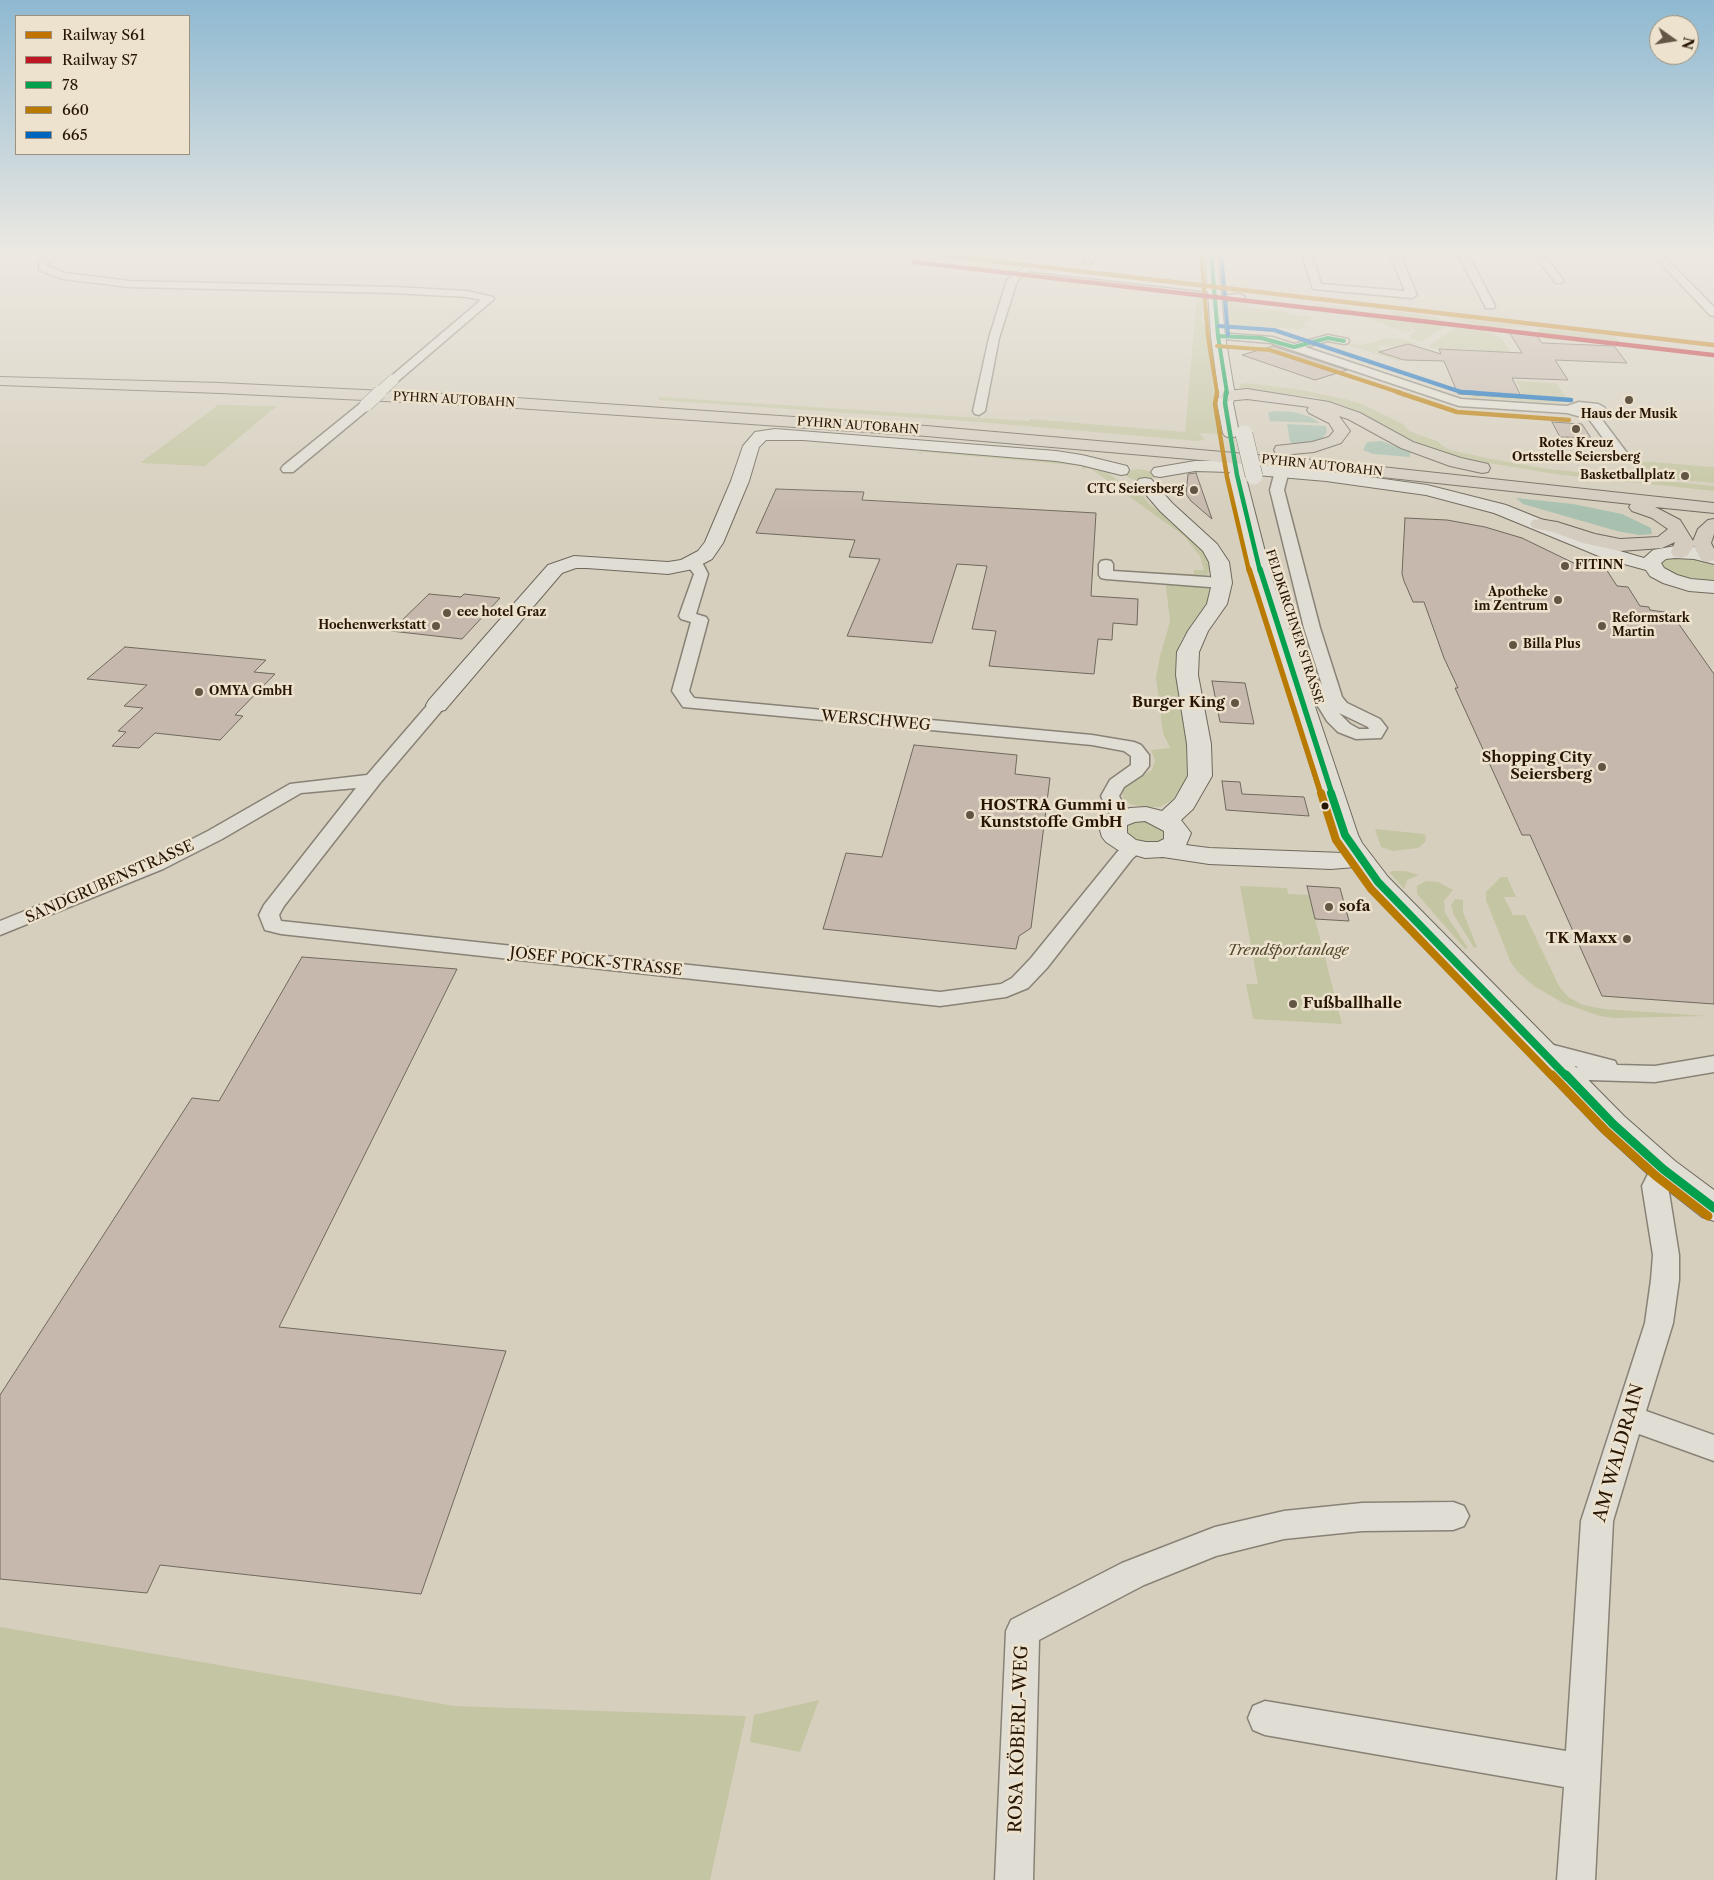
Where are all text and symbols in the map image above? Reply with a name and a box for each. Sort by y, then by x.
legend [15,15,190,155]
north arrow [1649,15,1699,65]
text: Railway S61 [62,25,145,44]
text: N [1678,35,1698,51]
text: Railway S7 [62,50,138,69]
text: 78 [62,75,78,94]
text: 660 [62,100,89,119]
text: 665 [62,125,88,144]
street label: PYHRN AUTOBAHN [393,390,515,410]
marker: Haus der Musik [1623,394,1635,406]
place label: Haus der Musik [1581,408,1677,422]
street label: PYHRN AUTOBAHN [797,415,919,437]
marker: Rotes Kreuz Ortsstelle Seiersberg [1570,423,1582,435]
place label: Rotes Kreuz Ortsstelle Seiersberg [1512,437,1640,465]
street label: PYHRN AUTOBAHN [1260,452,1384,480]
place label: Basketballplatz [1580,469,1675,483]
marker: Basketballplatz [1679,470,1691,482]
place label: CTC Seiersberg [1087,483,1184,497]
marker: CTC Seiersberg [1188,484,1200,496]
street label: FELDKIRCHNER STRASSE [1262,548,1326,706]
place label: FITINN [1575,559,1623,573]
marker: FITINN [1559,560,1571,572]
place label: Apotheke im Zentrum [1474,586,1548,614]
marker: Apotheke im Zentrum [1552,594,1564,606]
place label: eee hotel Graz [457,606,546,620]
marker: eee hotel Graz [441,607,453,619]
place label: Reformstark Martin [1612,612,1690,640]
place label: Hoehenwerkstatt [318,619,426,633]
marker: Hoehenwerkstatt [430,620,442,632]
marker: Reformstark Martin [1596,620,1608,632]
place label: Billa Plus [1523,638,1581,652]
marker: Billa Plus [1507,639,1519,651]
place label: OMYA GmbH [209,685,293,699]
marker: OMYA GmbH [193,686,205,698]
place label: Burger King [1132,694,1225,712]
marker: Burger King [1229,697,1241,709]
street label: WERSCHWEG [820,707,932,735]
place label: Shopping City Seiersberg [1482,749,1592,784]
marker: Shopping City Seiersberg [1596,761,1608,773]
place label: HOSTRA Gummi u Kunststoffe GmbH [980,797,1126,832]
unlabelled marker [1320,801,1330,811]
marker: HOSTRA Gummi u Kunststoffe GmbH [964,809,976,821]
street label: SANDGRUBENSTRASSE [23,837,197,927]
place label: sofa [1339,898,1370,916]
marker: sofa [1323,901,1335,913]
place label: TK Maxx [1546,930,1617,948]
marker: TK Maxx [1621,933,1633,945]
park label: Trendsportanlage [1227,942,1349,960]
street label: JOSEF POCK-STRASSE [509,944,683,980]
place label: Fußballhalle [1303,995,1402,1013]
marker: Fußballhalle [1287,998,1299,1010]
street label: AM WALDRAIN [1589,1382,1649,1524]
street label: ROSA KÖBERL-WEG [1005,1645,1033,1833]

